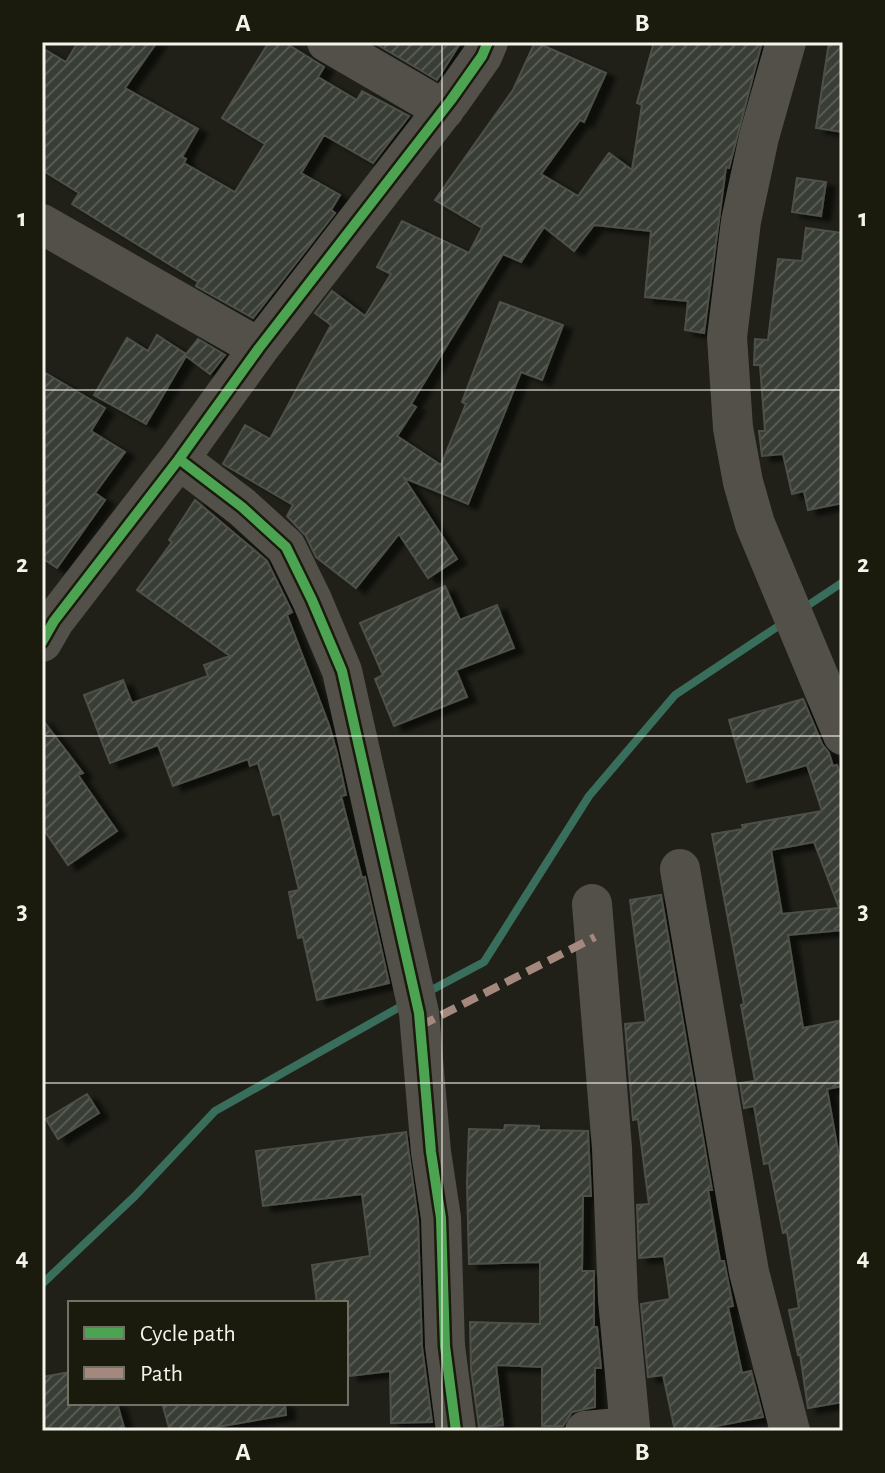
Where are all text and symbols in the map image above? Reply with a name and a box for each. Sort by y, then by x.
text: A [235,10,251,36]
text: B [634,10,650,36]
text: 1 [17,205,27,231]
text: 1 [858,205,868,231]
text: 2 [16,551,28,577]
text: 2 [857,551,869,577]
text: 3 [16,898,28,924]
text: 3 [857,898,869,924]
text: 4 [15,1244,29,1270]
text: 4 [856,1244,870,1270]
legend [68,1301,348,1405]
text: Cycle path [140,1322,236,1346]
text: Path [140,1362,183,1386]
text: A [235,1439,251,1465]
text: B [634,1439,650,1465]

